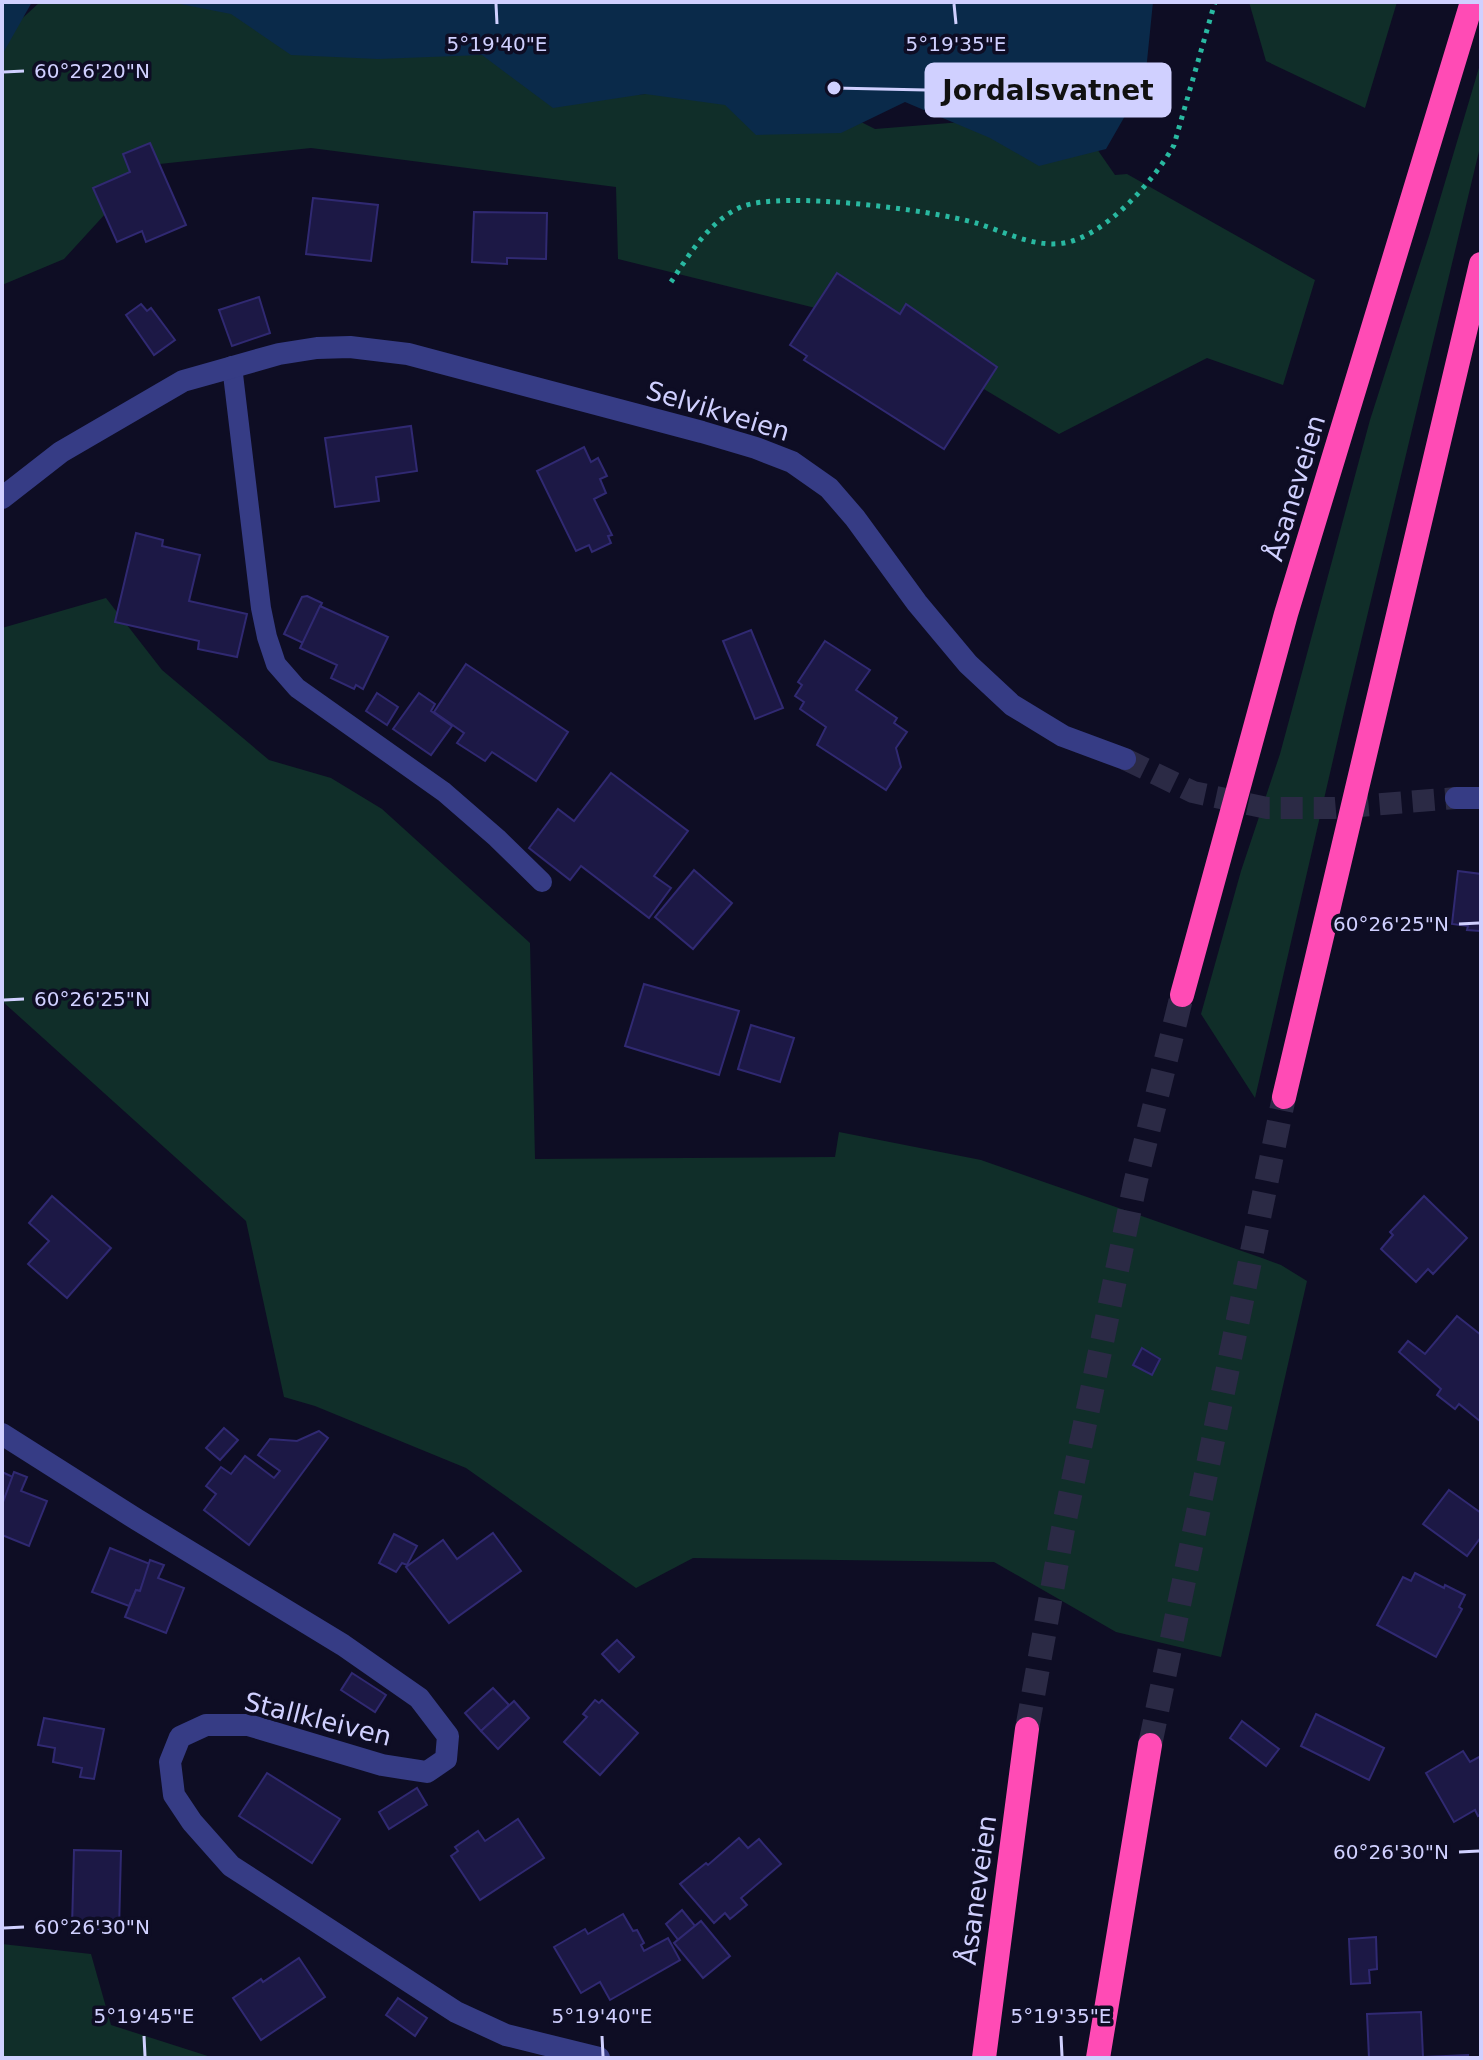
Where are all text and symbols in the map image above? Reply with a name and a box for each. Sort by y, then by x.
text: 5°19'40"E [447,32,547,56]
text: 5°19'35"E [906,32,1006,56]
text: 60°26'20"N [34,59,150,83]
callout: Jordalsvatnet [926,64,1170,116]
text: Jordalsvatnet [940,74,1154,107]
street label: Selvikveien [643,375,793,447]
street label: Åsaneveien [1258,411,1331,565]
text: 60°26'25"N [1333,912,1449,936]
text: 60°26'25"N [34,987,150,1011]
street label: Stallkleiven [241,1686,395,1752]
street label: Åsaneveien [951,1813,1002,1967]
text: 60°26'30"N [1333,1840,1449,1864]
text: 60°26'30"N [34,1915,150,1939]
text: 5°19'45"E [94,2004,194,2028]
text: 5°19'40"E [552,2004,652,2028]
text: 5°19'35"E [1011,2004,1111,2028]

